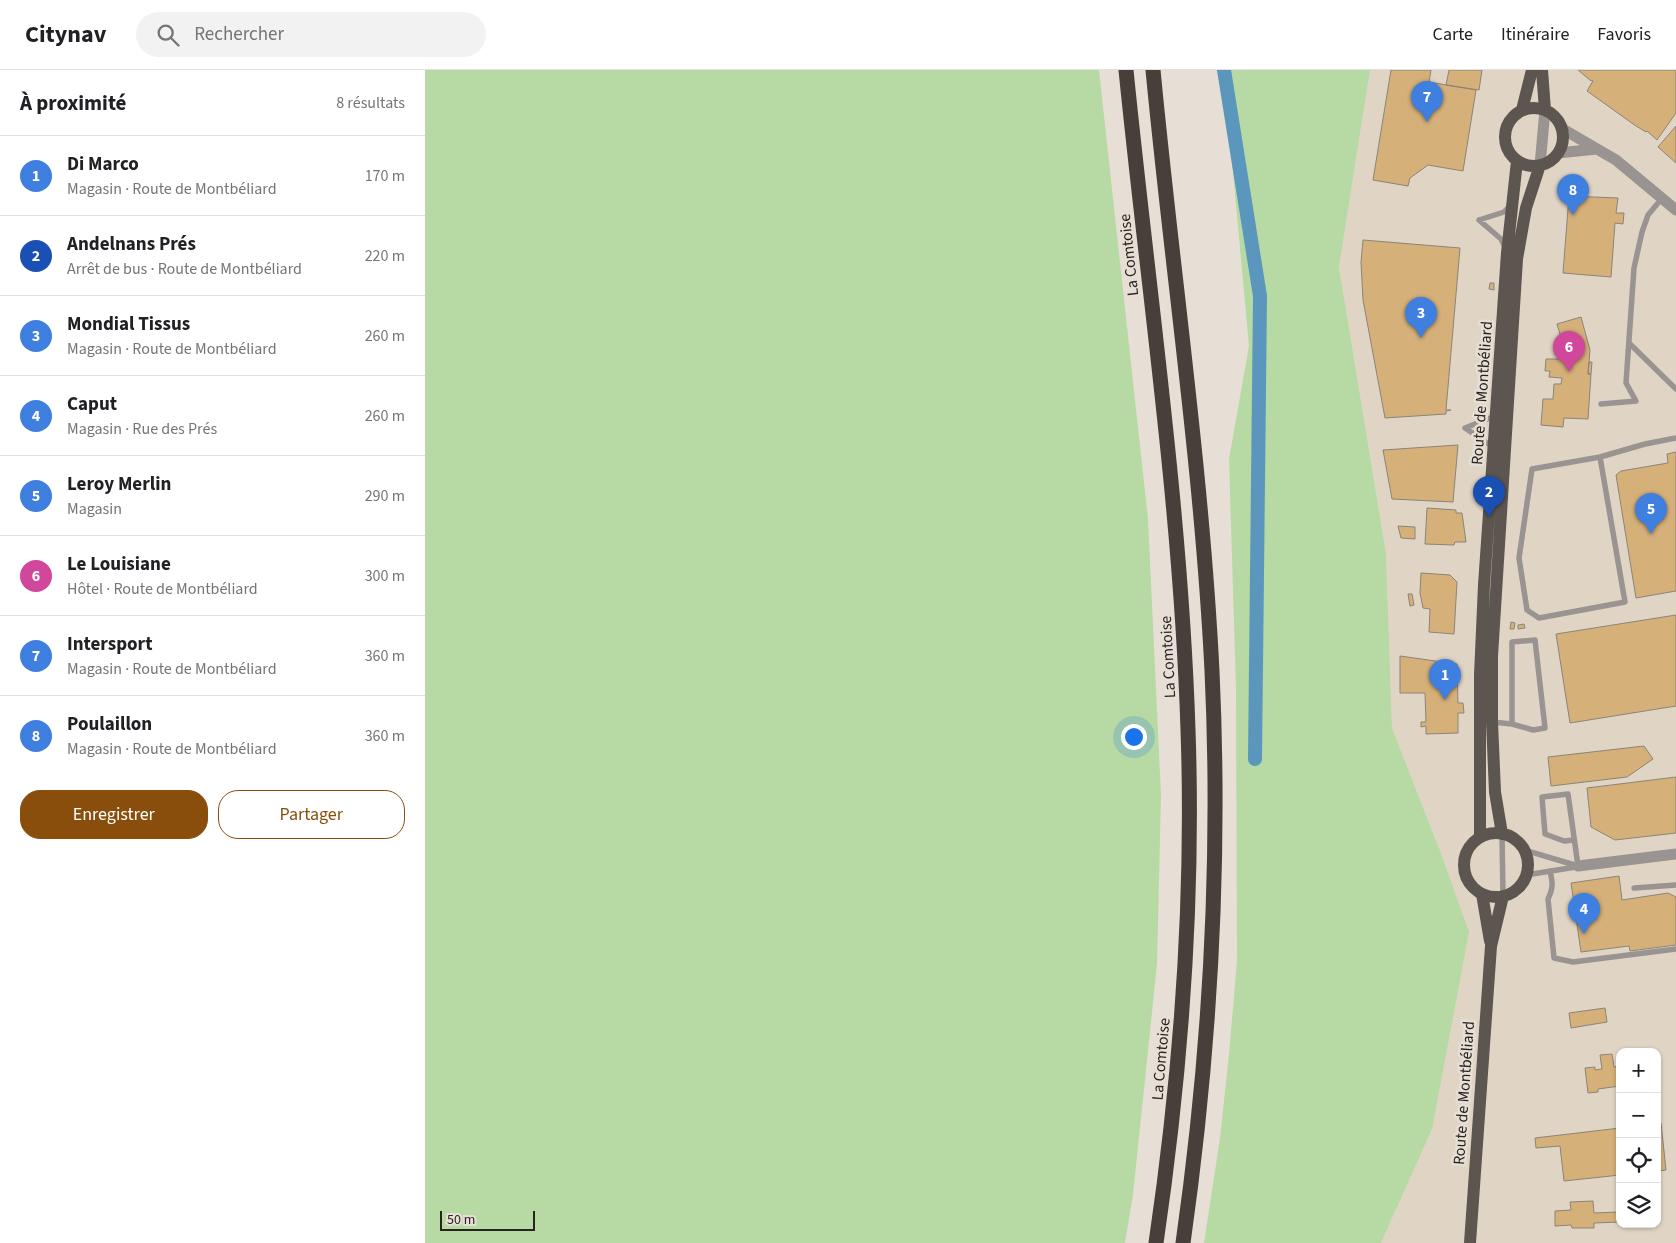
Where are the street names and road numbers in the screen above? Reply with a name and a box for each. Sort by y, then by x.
street label: La Comtoise [1114,213,1144,297]
street label: Route de Montbéliard [1466,320,1498,466]
street label: La Comtoise [1155,615,1181,699]
street label: La Comtoise [1146,1017,1176,1101]
street label: Route de Montbéliard [1448,1020,1480,1166]

